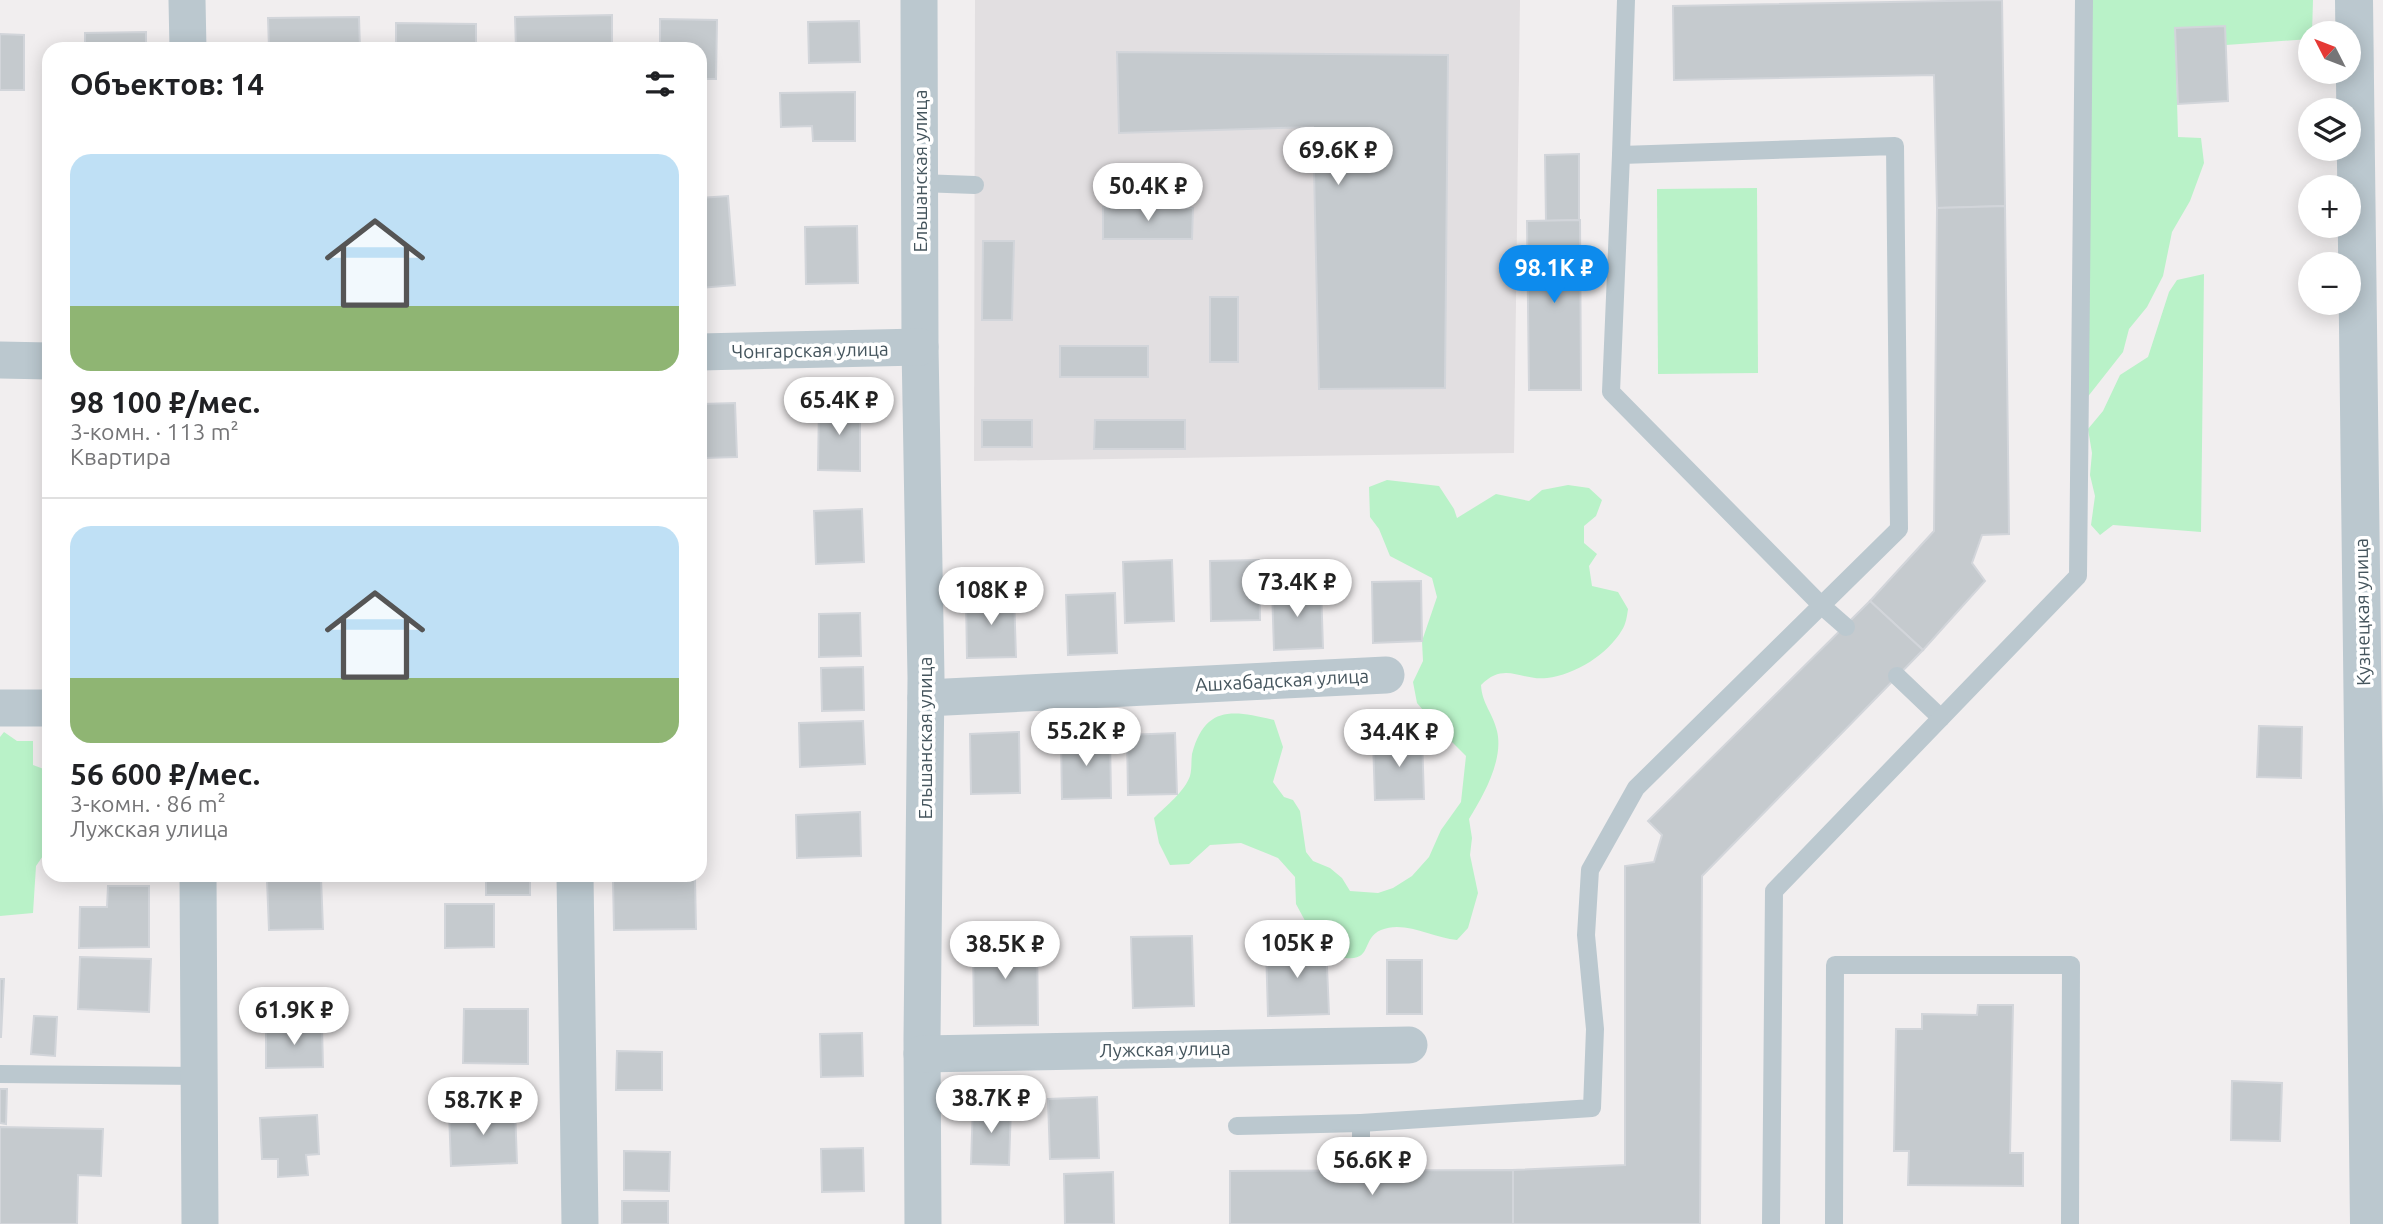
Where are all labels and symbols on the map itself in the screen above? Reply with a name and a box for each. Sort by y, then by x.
north arrow [2298,21,2361,84]
street label: Ельшанская улица [909,90,931,252]
pin: 69.6K ₽ [1273,128,1403,187]
pin: 50.4K ₽ [1083,164,1213,223]
pin: 98.1K ₽ [1489,246,1619,305]
street label: Чонгарская улица [731,338,889,362]
pin: 65.4K ₽ [774,378,904,437]
street label: Кузнецкая улица [2350,538,2374,686]
pin: 73.4K ₽ [1232,560,1362,619]
pin: 108K ₽ [934,568,1048,627]
street label: Ельшанская улица [914,657,936,819]
street label: Ашхабадская улица [1194,664,1370,696]
pin: 55.2K ₽ [1021,708,1151,768]
pin: 34.4K ₽ [1334,710,1464,769]
pin: 105K ₽ [1240,920,1354,980]
pin: 38.5K ₽ [940,922,1070,981]
pin: 61.9K ₽ [229,988,359,1047]
street label: Лужская улица [1099,1037,1231,1061]
pin: 38.7K ₽ [926,1076,1056,1135]
pin: 58.7K ₽ [418,1078,548,1137]
pin: 56.6K ₽ [1307,1138,1437,1197]

